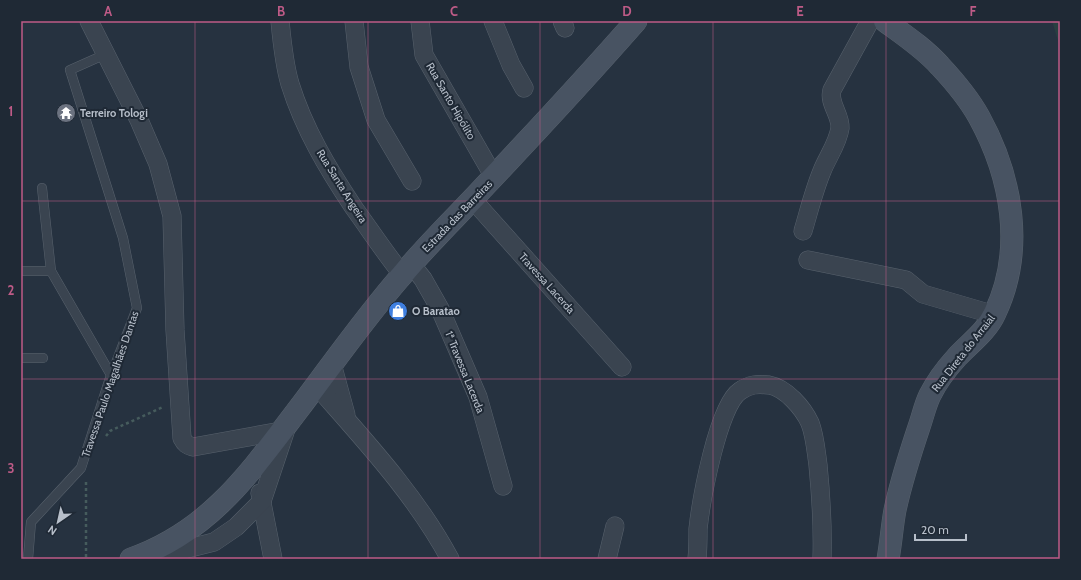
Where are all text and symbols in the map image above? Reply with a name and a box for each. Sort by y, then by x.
text: A [104,3,113,19]
text: B [277,3,285,19]
text: C [450,3,458,19]
text: D [622,3,632,19]
text: E [796,3,804,19]
text: F [970,3,977,19]
street label: Rua Santo Hipólito [423,60,479,142]
temple icon: Terreiro Tologi [55,102,77,124]
text: 1 [9,103,13,119]
place label: Terreiro Tologi [80,106,148,120]
street label: Rua Santa Angeira [314,147,371,226]
street label: Estrada das Barreiras [419,177,495,255]
street label: Travessa Lacerda [516,250,579,317]
text: 2 [8,282,15,298]
shop icon: O Baratao [387,300,409,322]
place label: O Baratao [412,304,460,318]
street label: Travessa Paulo Magalhães Dantas [78,309,142,459]
street label: Rua Direta do Arraial [928,311,998,395]
street label: 1ª Travessa Lacerda [442,329,488,416]
text: 3 [7,460,15,476]
north arrow [38,502,78,542]
scale bar [915,516,966,542]
text: N [45,522,60,538]
text: 20 m [921,522,949,537]

